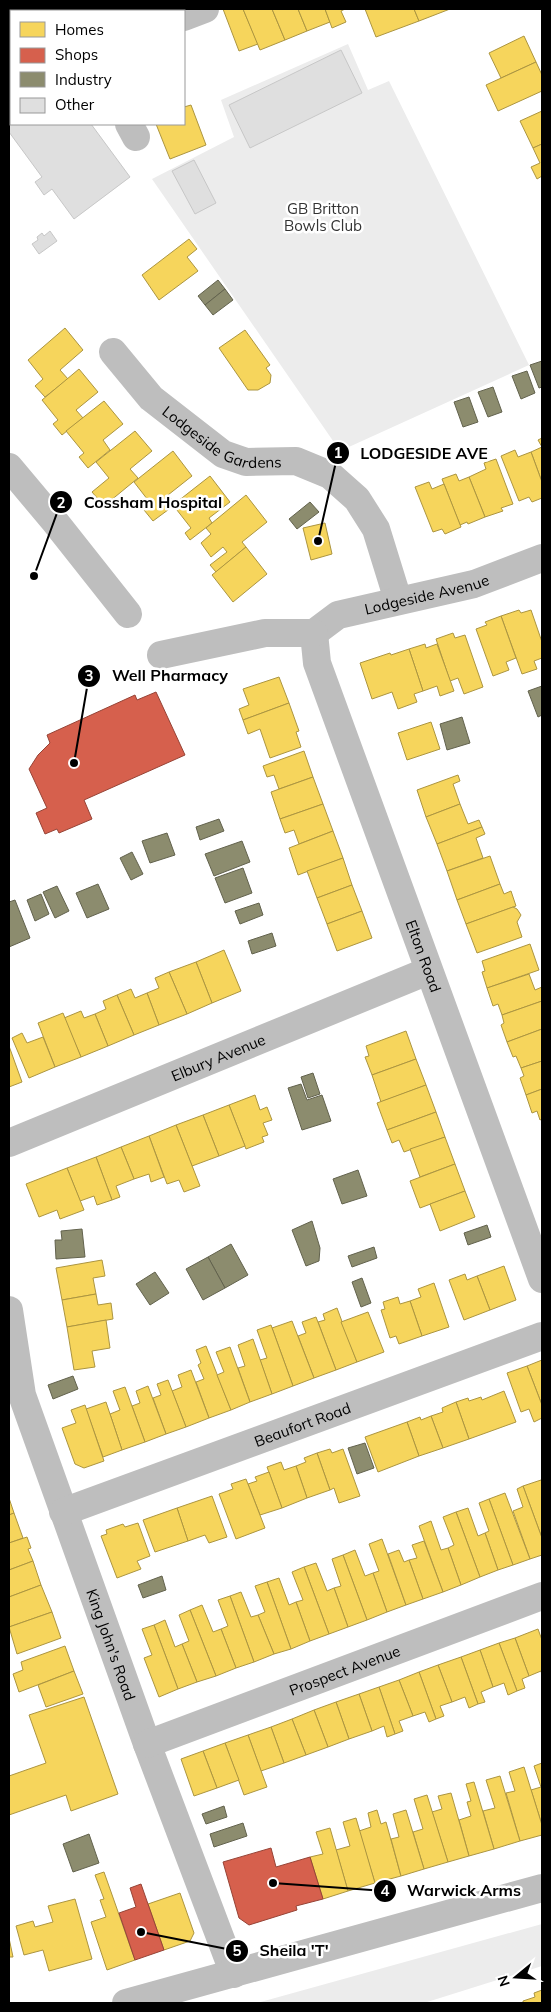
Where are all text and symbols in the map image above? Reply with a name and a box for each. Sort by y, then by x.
legend [10,10,185,125]
text: Homes [55,20,104,39]
text: Shops [55,45,98,64]
text: Industry [55,70,112,89]
text: Other [55,95,95,114]
park label: GB Britton Bowls Club [284,199,362,235]
street label: Lodgeside Gardens [159,401,282,472]
callout: LODGESIDE AVE [325,438,498,469]
text: 1 [333,443,343,462]
text: LODGESIDE AVE [360,443,488,463]
callout: Cossham Hospital [49,487,232,518]
text: Cossham Hospital [84,492,222,512]
text: 2 [56,493,66,512]
street label: Lodgeside Avenue [363,570,492,618]
callout: Well Pharmacy [77,660,238,691]
text: Well Pharmacy [112,665,228,685]
text: 3 [84,666,94,685]
street label: Elton Road [402,917,446,995]
street label: Elbury Avenue [168,1029,268,1085]
street label: Beaufort Road [252,1398,353,1450]
street label: King John's Road [83,1586,140,1703]
street label: Prospect Avenue [286,1641,403,1699]
callout: Warwick Arms [372,1875,531,1906]
text: Warwick Arms [407,1880,521,1900]
text: 4 [380,1881,390,1900]
callout: Sheila 'T' [224,1935,338,1966]
text: Sheila 'T' [259,1940,329,1960]
text: 5 [232,1941,242,1960]
north arrow [491,1952,541,2002]
text: N [493,1973,514,1989]

